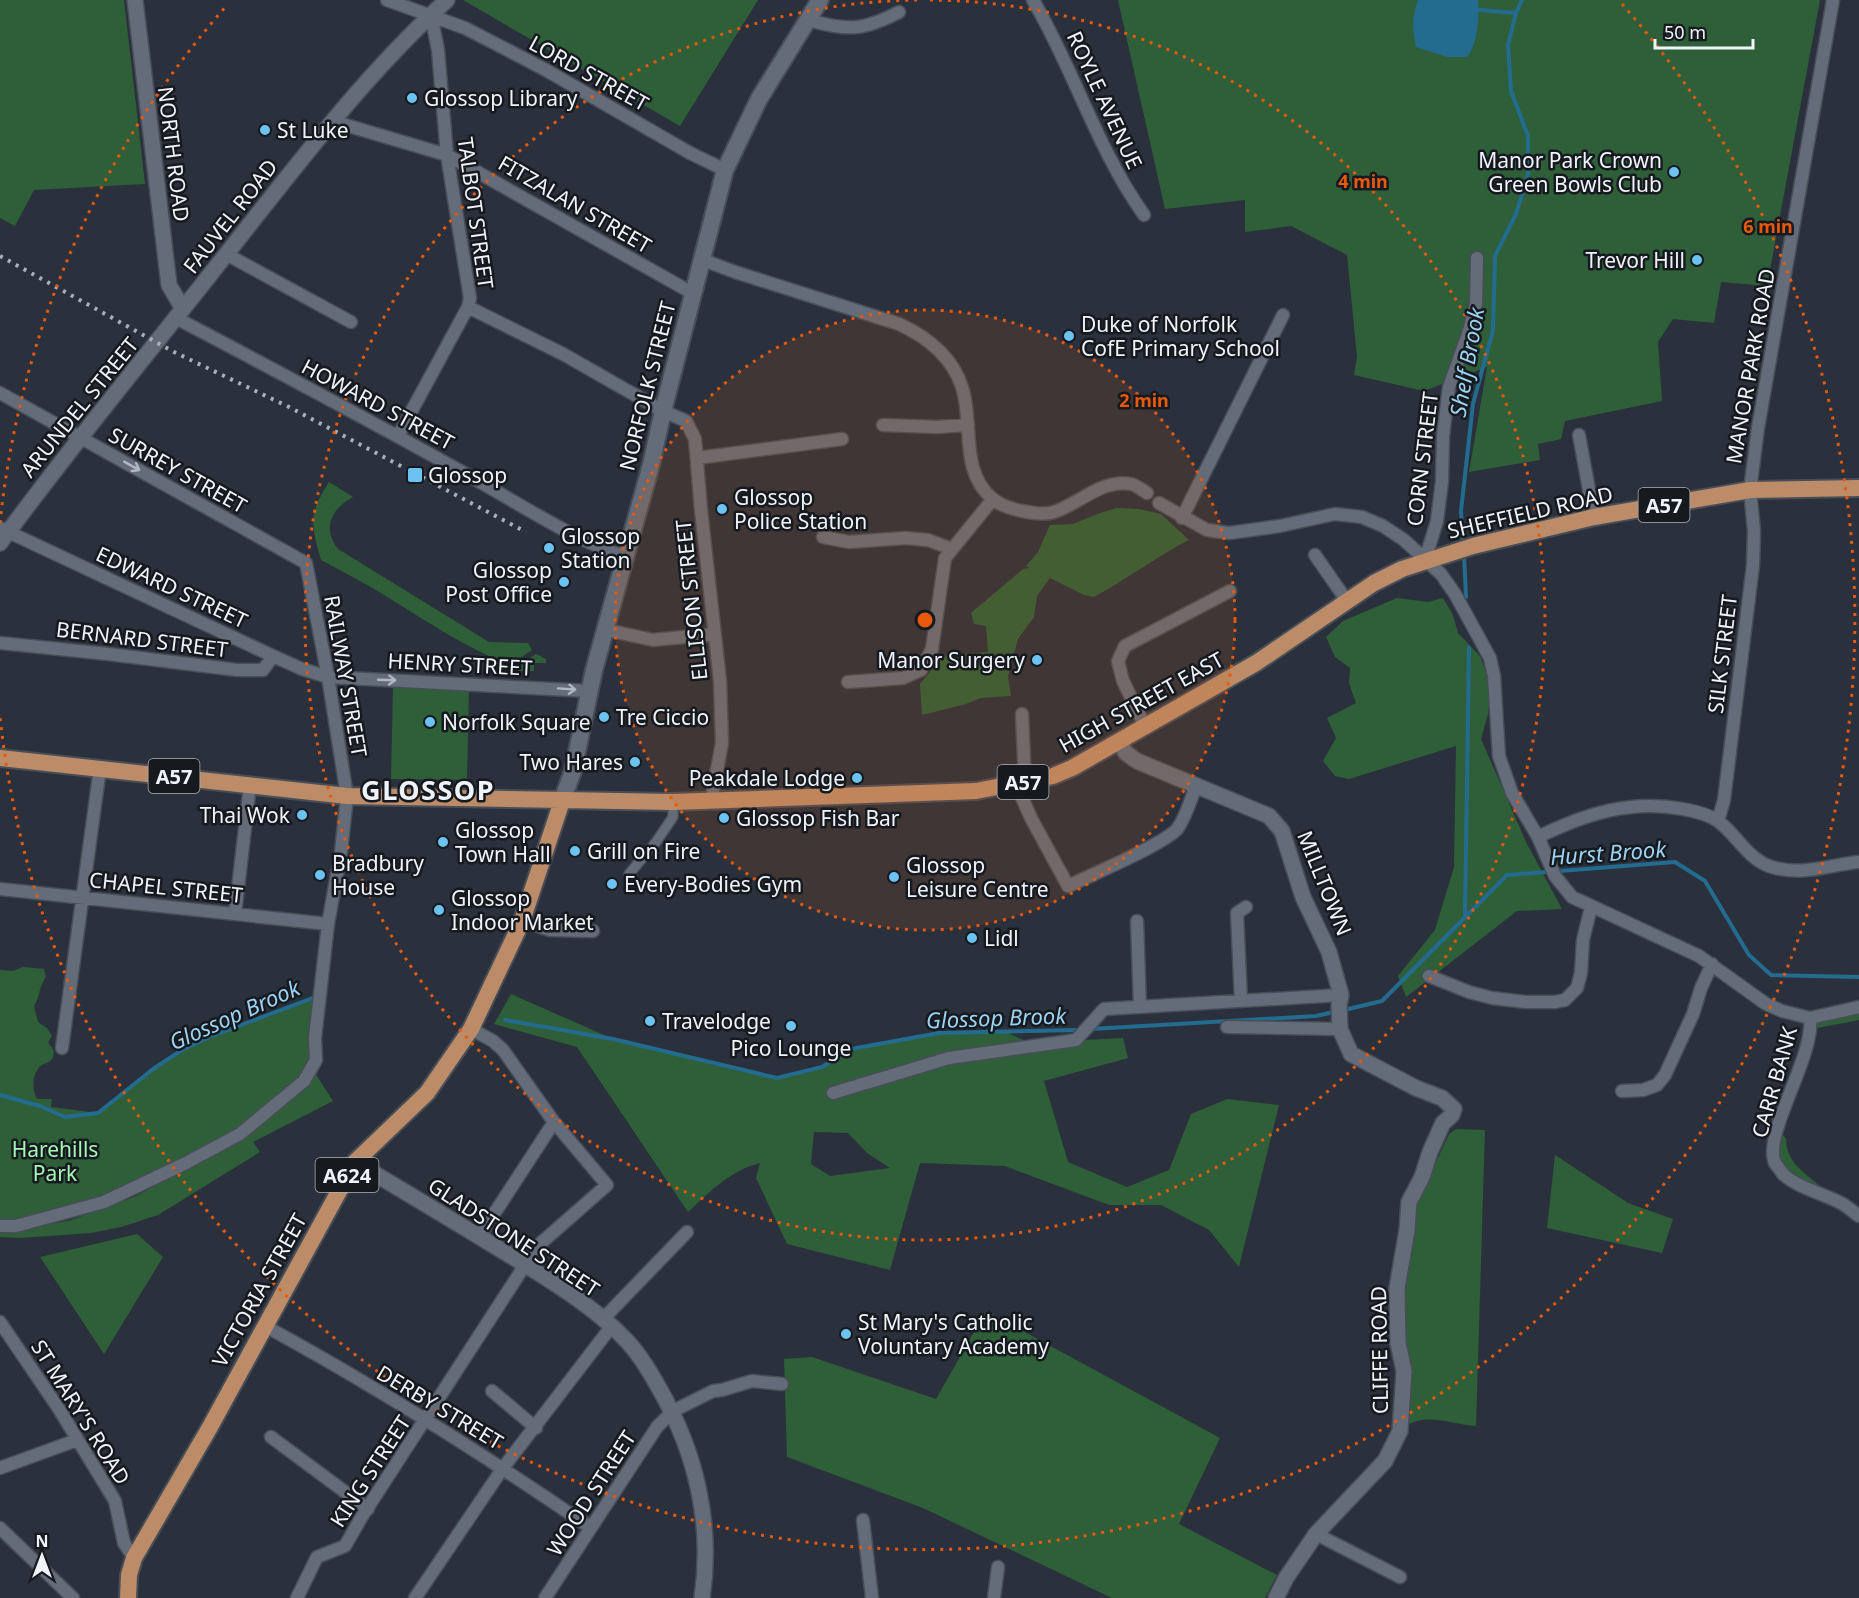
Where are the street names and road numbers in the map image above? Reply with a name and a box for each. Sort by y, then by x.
street label: ROYLE AVENUE [1061,27,1149,173]
street label: LORD STREET [524,29,654,117]
street label: NORTH ROAD [152,85,196,223]
street label: TALBOT STREET [452,136,501,291]
street label: FITZALAN STREET [493,149,657,259]
street label: FAUVEL ROAD [177,153,283,279]
street label: MANOR PARK ROAD [1719,266,1781,466]
street label: NORFOLK STREET [612,298,682,474]
street label: ARUNDEL STREET [14,331,144,483]
street label: HOWARD STREET [297,352,459,456]
street label: CORN STREET [1400,390,1444,528]
street label: SURREY STREET [104,421,252,520]
street label: SHEFFIELD ROAD [1445,479,1615,545]
road number: A57 [1638,488,1690,522]
street label: ELLISON STREET [669,518,713,682]
street label: EDWARD STREET [92,540,253,634]
street label: RAILWAY STREET [318,593,374,759]
street label: SILK STREET [1701,593,1743,715]
street label: BERNARD STREET [54,615,230,663]
street label: HIGH STREET EAST [1054,645,1229,759]
street label: HENRY STREET [387,646,533,682]
road number: A57 [148,759,200,793]
road number: A57 [998,765,1048,799]
street label: MILLTOWN [1291,826,1359,940]
street label: CHAPEL STREET [88,865,245,909]
street label: CARR BANK [1745,1023,1803,1141]
road number: A624 [316,1158,378,1192]
street label: GLADSTONE STREET [423,1171,605,1303]
street label: VICTORIA STREET [205,1208,313,1372]
street label: CLIFFE ROAD [1364,1286,1394,1414]
street label: ST MARY'S ROAD [25,1334,137,1490]
street label: DERBY STREET [372,1358,509,1456]
street label: KING STREET [323,1409,417,1532]
street label: WOOD STREET [540,1425,642,1561]

